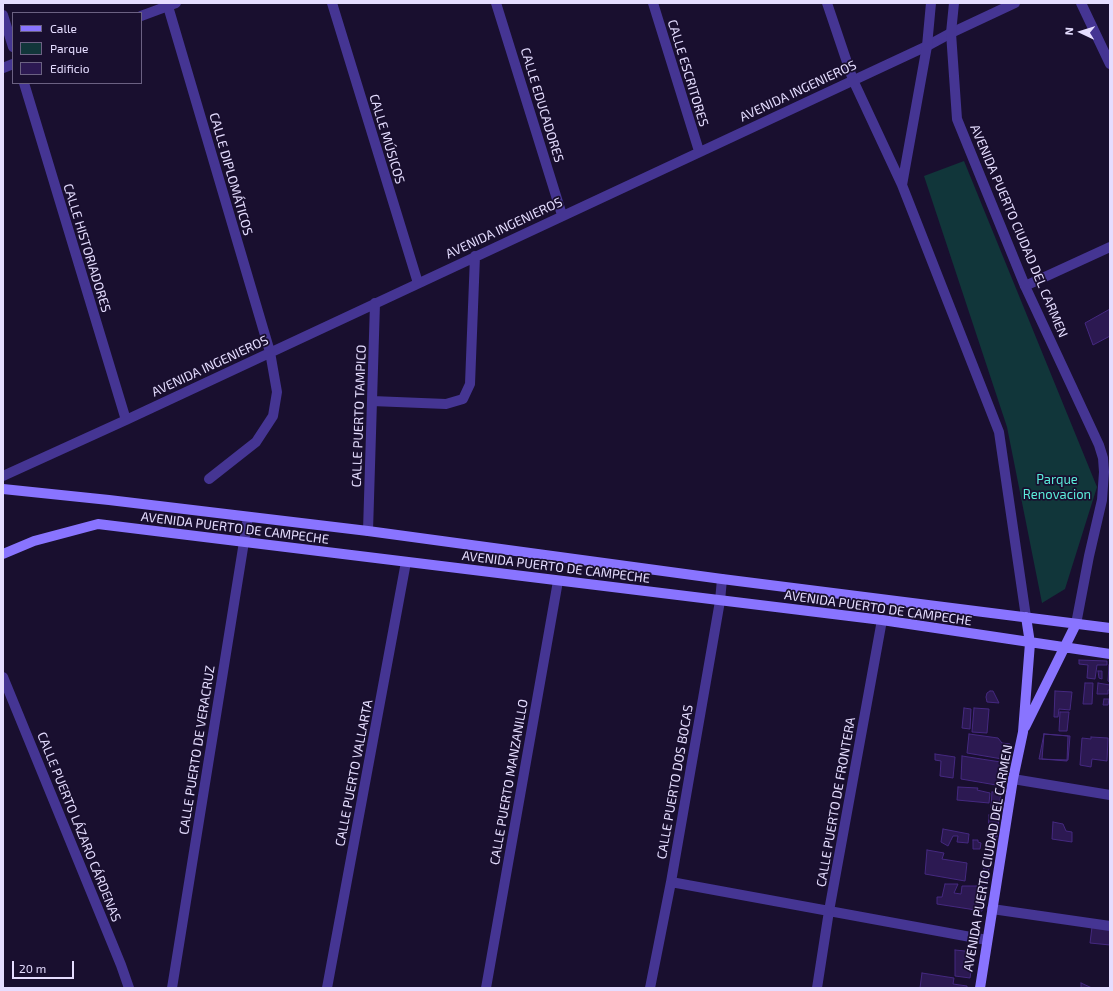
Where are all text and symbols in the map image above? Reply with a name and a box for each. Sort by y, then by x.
legend [12,12,142,84]
north arrow [1061,12,1101,52]
street label: CALLE ESCRITORES [664,18,712,128]
text: Calle [50,21,77,35]
text: N [1062,27,1075,36]
text: Parque [50,41,88,55]
street label: CALLE EDUCADORES [517,46,567,164]
street label: AVENIDA INGENIEROS [737,57,859,125]
text: Edificio [50,61,90,75]
street label: CALLE MÚSICOS [366,92,408,186]
street label: CALLE DIPLOMÁTICOS [206,111,256,237]
street label: AVENIDA PUERTO CIUDAD DEL CARMEN [967,122,1071,340]
street label: CALLE HISTORIADORES [60,182,114,314]
street label: AVENIDA INGENIEROS [443,194,565,262]
street label: AVENIDA INGENIEROS [149,332,271,400]
street label: CALLE PUERTO TAMPICO [349,344,369,488]
park label: Parque Renovacion [1023,472,1091,503]
street label: AVENIDA PUERTO DE CAMPECHE [140,509,330,547]
street label: AVENIDA PUERTO DE CAMPECHE [461,548,651,586]
street label: AVENIDA PUERTO DE CAMPECHE [783,587,973,629]
street label: CALLE PUERTO DE VERACRUZ [176,664,218,836]
street label: CALLE PUERTO VALLARTA [332,698,376,848]
street label: CALLE PUERTO MANZANILLO [487,698,531,866]
street label: CALLE PUERTO DOS BOCAS [654,704,696,860]
street label: CALLE PUERTO DE FRONTERA [813,716,859,888]
street label: CALLE PUERTO LÁZARO CÁRDENAS [34,730,124,924]
street label: AVENIDA PUERTO CIUDAD DEL CARMEN [960,743,1016,973]
scale bar [14,953,76,979]
text: 20 m [19,961,46,975]

